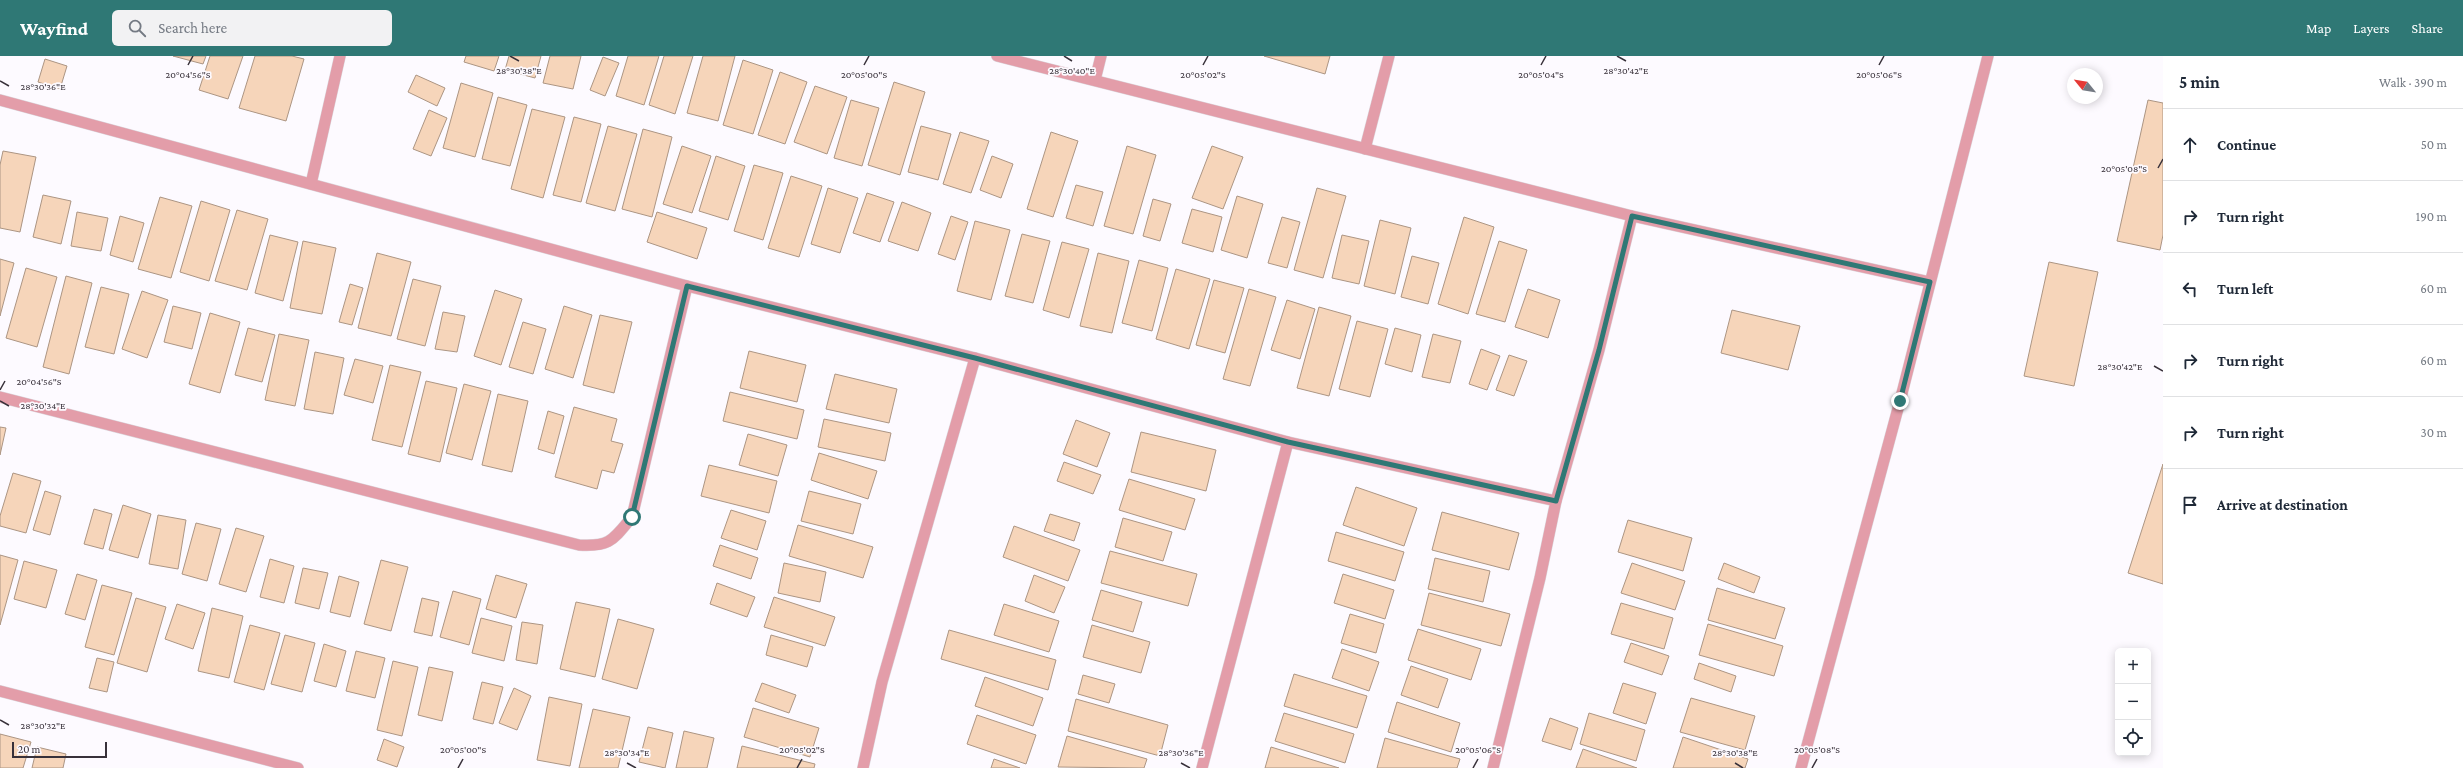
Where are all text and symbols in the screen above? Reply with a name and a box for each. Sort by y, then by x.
search box [112,10,392,46]
icon: search [126,17,148,39]
text: Wayfind [20,18,88,39]
text: Search here [158,20,227,36]
text: Map [2306,20,2331,36]
text: Layers [2353,20,2390,36]
text: Share [2412,20,2443,36]
text: 28°30'38"E [496,65,542,76]
text: 28°30'40"E [1049,65,1095,76]
text: 28°30'42"E [1604,65,1649,76]
north arrow [2067,68,2103,104]
text: 20°04'56"S [166,69,211,80]
text: 20°05'00"S [841,69,887,80]
text: 20°05'02"S [1180,69,1226,80]
text: 20°05'04"S [1518,69,1564,80]
text: 20°05'06"S [1856,69,1902,80]
text: 5 min [2179,73,2220,92]
text: Walk · 390 m [2379,75,2447,90]
text: 28°30'36"E [20,81,66,92]
icon: ahead [2179,134,2201,156]
text: Continue [2217,137,2276,153]
text: 50 m [2421,137,2447,152]
text: 20°05'08"S [2101,163,2147,174]
icon: right [2179,206,2201,228]
text: Turn right [2217,209,2284,225]
text: 190 m [2416,209,2447,224]
icon: left [2179,278,2201,300]
text: Turn left [2217,281,2273,297]
text: 60 m [2420,281,2447,296]
icon: right [2179,350,2201,372]
text: Turn right [2217,353,2284,369]
text: 60 m [2420,353,2447,368]
text: 28°30'42"E [2098,361,2143,372]
text: 20°04'56"S [17,376,62,387]
route end [1891,392,1909,410]
text: 28°30'34"E [20,400,66,411]
icon: right [2179,422,2201,444]
text: Turn right [2217,425,2284,441]
text: 30 m [2421,425,2447,440]
icon: arrive [2179,494,2201,516]
text: Arrive at destination [2217,497,2348,513]
route start [623,508,641,526]
map controls [2115,648,2151,756]
button: + [2115,648,2151,684]
button: − [2115,684,2151,720]
text: 28°30'32"E [21,720,66,731]
button: locate [2115,720,2151,756]
scale bar [12,740,107,759]
text: 20 m [18,743,40,755]
text: 20°05'00"S [440,744,486,755]
text: 20°05'02"S [779,744,825,755]
text: 20°05'06"S [1455,744,1501,755]
text: 20°05'08"S [1794,744,1840,755]
text: 28°30'34"E [604,747,650,758]
text: 28°30'36"E [1158,747,1204,758]
text: 28°30'38"E [1712,747,1758,758]

